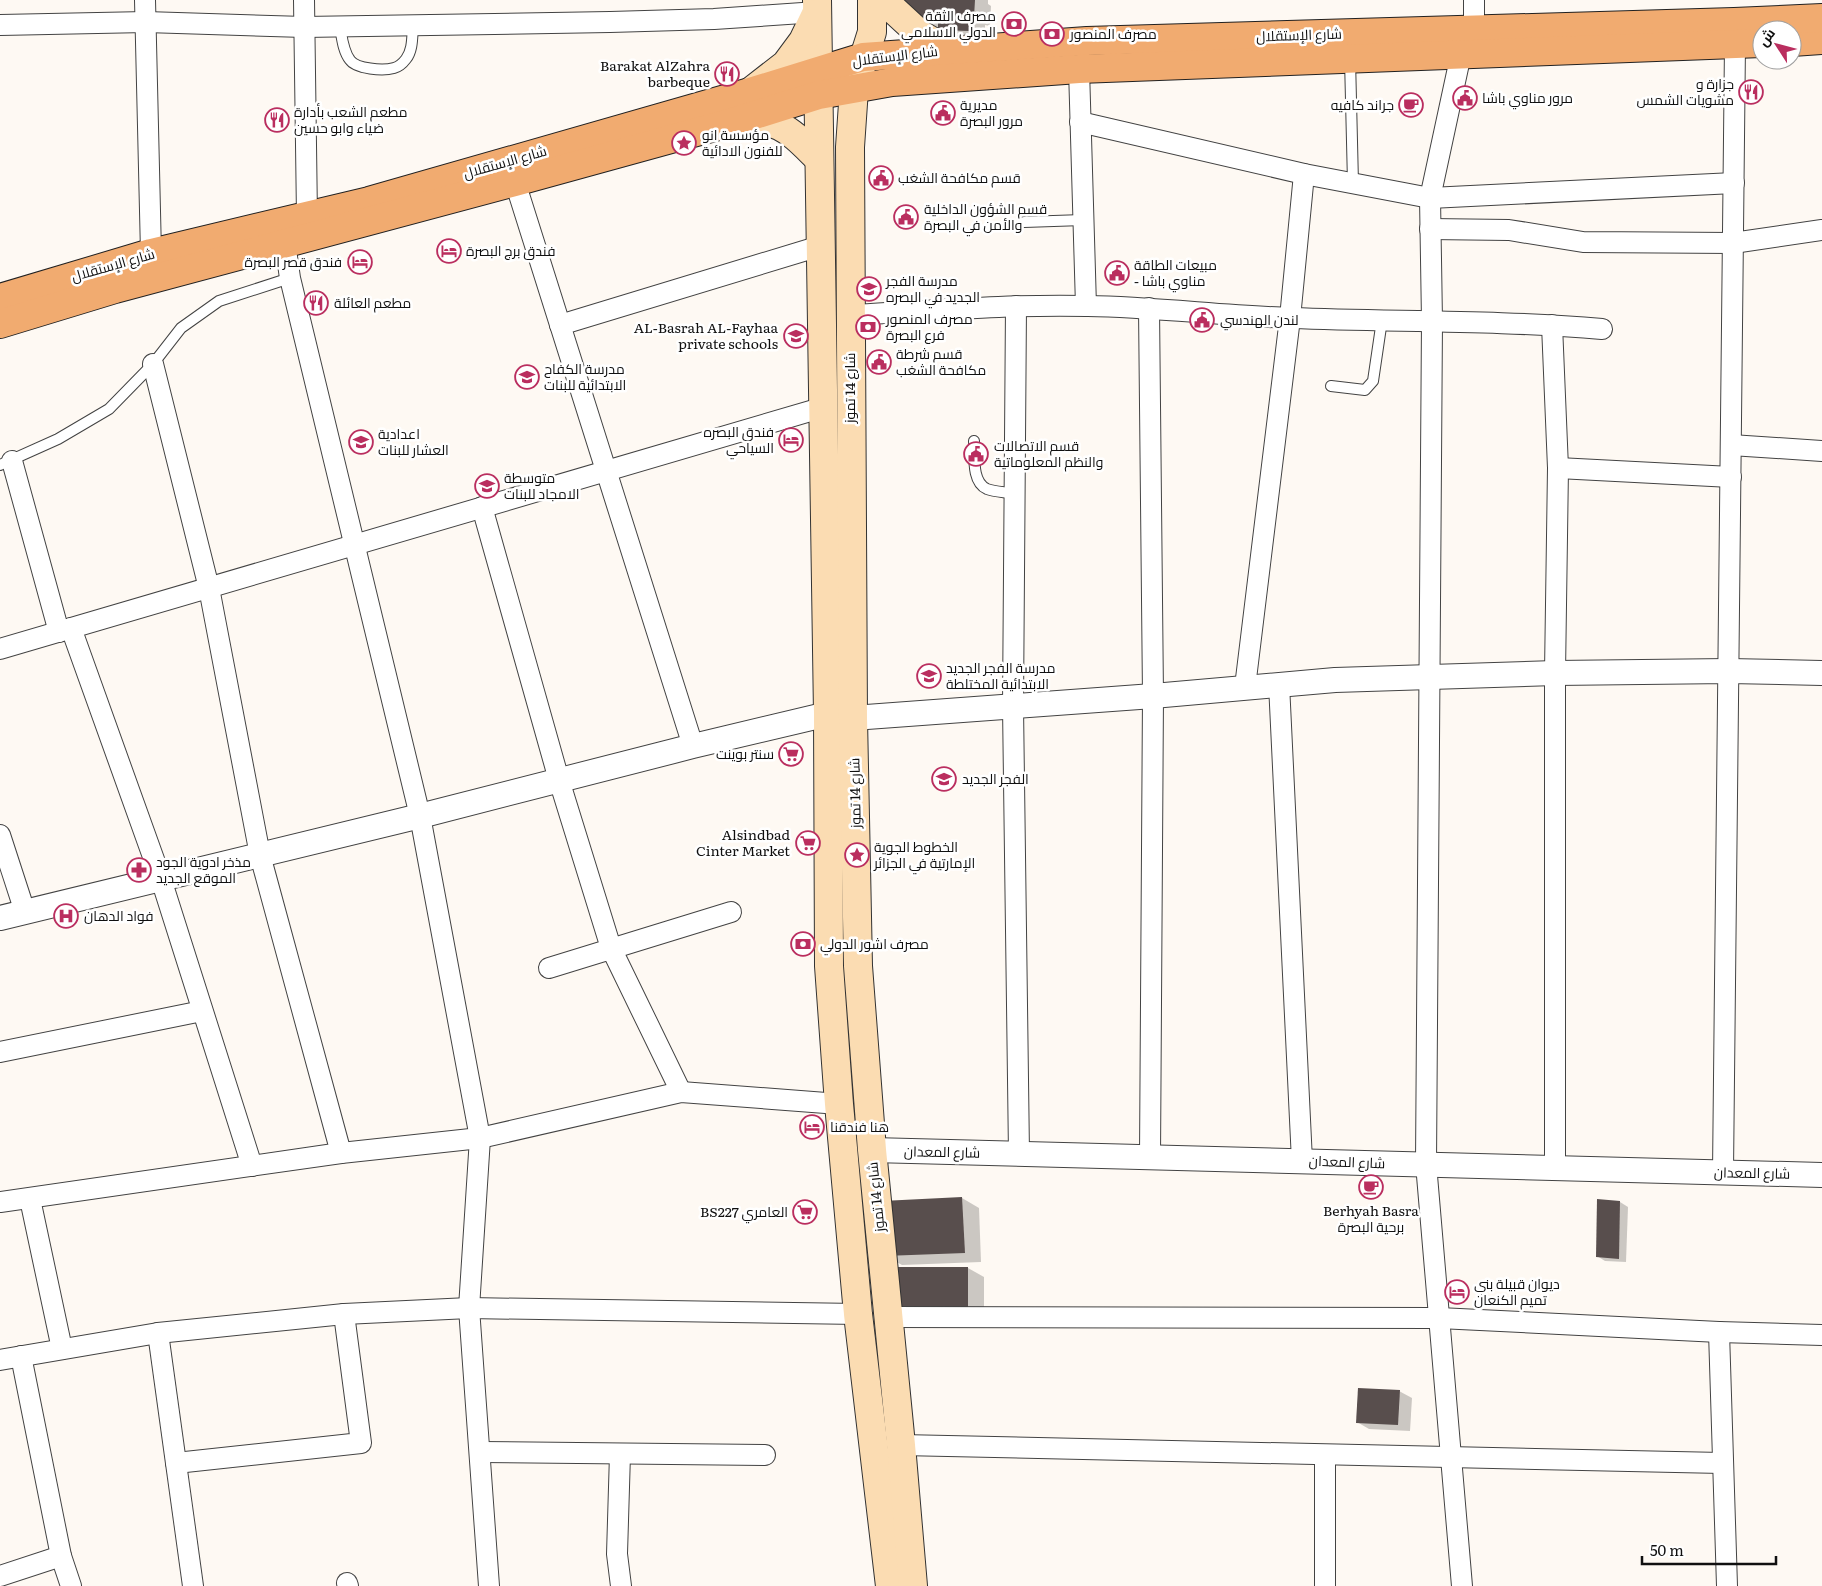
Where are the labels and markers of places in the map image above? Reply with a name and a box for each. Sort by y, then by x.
place label: مصرف الثقة الدولي الاسلامي [901,5,996,44]
bank icon: مصرف الثقة الدولي الاسلامي [1001,11,1027,37]
bank icon: مصرف المنصور [1039,21,1065,47]
place label: مصرف المنصور [1069,23,1157,43]
place label: Barakat AlZahra barbeque [600,55,710,91]
restaurant icon: Barakat AlZahra barbeque [714,61,740,87]
place label: جزارة و مشويات الشمس [1637,73,1734,109]
restaurant icon: جزارة و مشويات الشمس [1738,79,1764,105]
public building icon: مرور مناوي باشا [1452,85,1478,111]
place label: مرور مناوي باشا [1482,87,1573,110]
cafe icon: جراند كافيه [1398,92,1424,118]
place label: مديرية مرور البصرة [960,94,1023,130]
place label: جراند كافيه [1331,94,1394,114]
public building icon: مديرية مرور البصرة [930,100,956,126]
place label: مطعم الشعب بأدارة ضياء وابو حسين [294,101,407,137]
restaurant icon: مطعم الشعب بأدارة ضياء وابو حسين [264,107,290,133]
place label: مؤسسة انو للفنون الادائية [702,124,783,160]
place icon: مؤسسة انو للفنون الادائية [671,130,697,156]
public building icon: قسم مكافحة الشغب [868,165,894,191]
place label: قسم مكافحة الشغب [898,167,1021,188]
place label: قسم الشؤون الداخلية والأمن في البصرة [924,198,1047,237]
public building icon: قسم الشؤون الداخلية والأمن في البصرة [893,204,919,230]
hotel icon: فندق برج البصرة [436,238,462,264]
place label: فندق برج البصرة [466,240,555,260]
hotel icon: فندق قصر البصرة [347,249,373,275]
place label: فندق قصر البصرة [244,251,342,271]
place label: مبيعات الطاقة - مناوي باشا [1134,254,1217,293]
public building icon: مبيعات الطاقة - مناوي باشا [1104,260,1130,286]
place label: مدرسة الفجر الجديد في البصره [885,270,980,309]
school or university icon: مدرسة الفجر الجديد في البصره [856,276,882,302]
restaurant icon: مطعم العائلة [303,290,329,316]
place label: مطعم العائلة [334,292,411,313]
public building icon: لندن الهندسي [1189,307,1215,333]
place label: مصرف المنصور فرع البصرة [885,308,973,344]
place label: لندن الهندسي [1220,309,1299,331]
bank icon: مصرف المنصور فرع البصرة [855,314,881,340]
place label: AL-Basrah AL-Fayhaa private schools [634,317,778,353]
school or university icon: AL-Basrah AL-Fayhaa private schools [783,323,809,349]
place label: قسم شرطة مكافحة الشغب [896,343,986,379]
public building icon: قسم شرطة مكافحة الشغب [866,349,892,375]
place label: مدرسة الكفاح الابتدائية للبنات [544,358,626,394]
school or university icon: مدرسة الكفاح الابتدائية للبنات [514,364,540,390]
place label: فندق البصره السياحي [703,421,774,460]
place label: اعدادية العشار للبنات [378,423,449,459]
hotel icon: فندق البصره السياحي [778,427,804,453]
school or university icon: اعدادية العشار للبنات [348,429,374,455]
place label: قسم الاتصالات والنظم المعلوماتية [994,435,1103,472]
public building icon: قسم الاتصالات والنظم المعلوماتية [963,441,989,467]
place label: متوسطة الامجاد للبنات [504,467,579,503]
school or university icon: متوسطة الامجاد للبنات [474,473,500,499]
place label: مدرسة الفجر الجديد الابتدائية المختلطة [946,657,1055,693]
school or university icon: مدرسة الفجر الجديد الابتدائية المختلطة [916,663,942,689]
supermarket icon: سنتر بوينت [778,741,804,767]
place label: سنتر بوينت [716,743,774,763]
school or university icon: الفجر الجديد [931,766,957,792]
place label: الفجر الجديد [962,768,1029,788]
place label: Alsindbad Cinter Market [696,824,790,860]
supermarket icon: Alsindbad Cinter Market [795,830,821,856]
place label: الخطوط الجوية الإمارتية في الجزائر [873,836,975,875]
place icon: الخطوط الجوية الإمارتية في الجزائر [844,842,870,868]
place label: مذخر ادوية الجود الموقع الجديد [156,851,251,887]
pharmacy icon: مذخر ادوية الجود الموقع الجديد [126,857,152,883]
hospital icon: فواد الدهان [53,903,79,929]
place label: فواد الدهان [84,905,154,925]
bank icon: مصرف اشور الدولي [790,931,816,957]
place label: مصرف اشور الدولي [820,933,929,956]
hotel icon: هنا فندقنا [799,1114,825,1140]
place label: هنا فندقنا [830,1116,889,1136]
cafe icon: Berhyah Basra برحية البصرة [1358,1174,1384,1200]
supermarket icon: BS227 العامري [792,1199,818,1225]
place label: Berhyah Basra برحية البصرة [1323,1200,1419,1236]
place label: BS227 العامري [700,1201,788,1224]
place label: ديوان قبيلة بني تميم الكنعان [1474,1273,1560,1310]
hotel icon: ديوان قبيلة بني تميم الكنعان [1444,1279,1470,1305]

